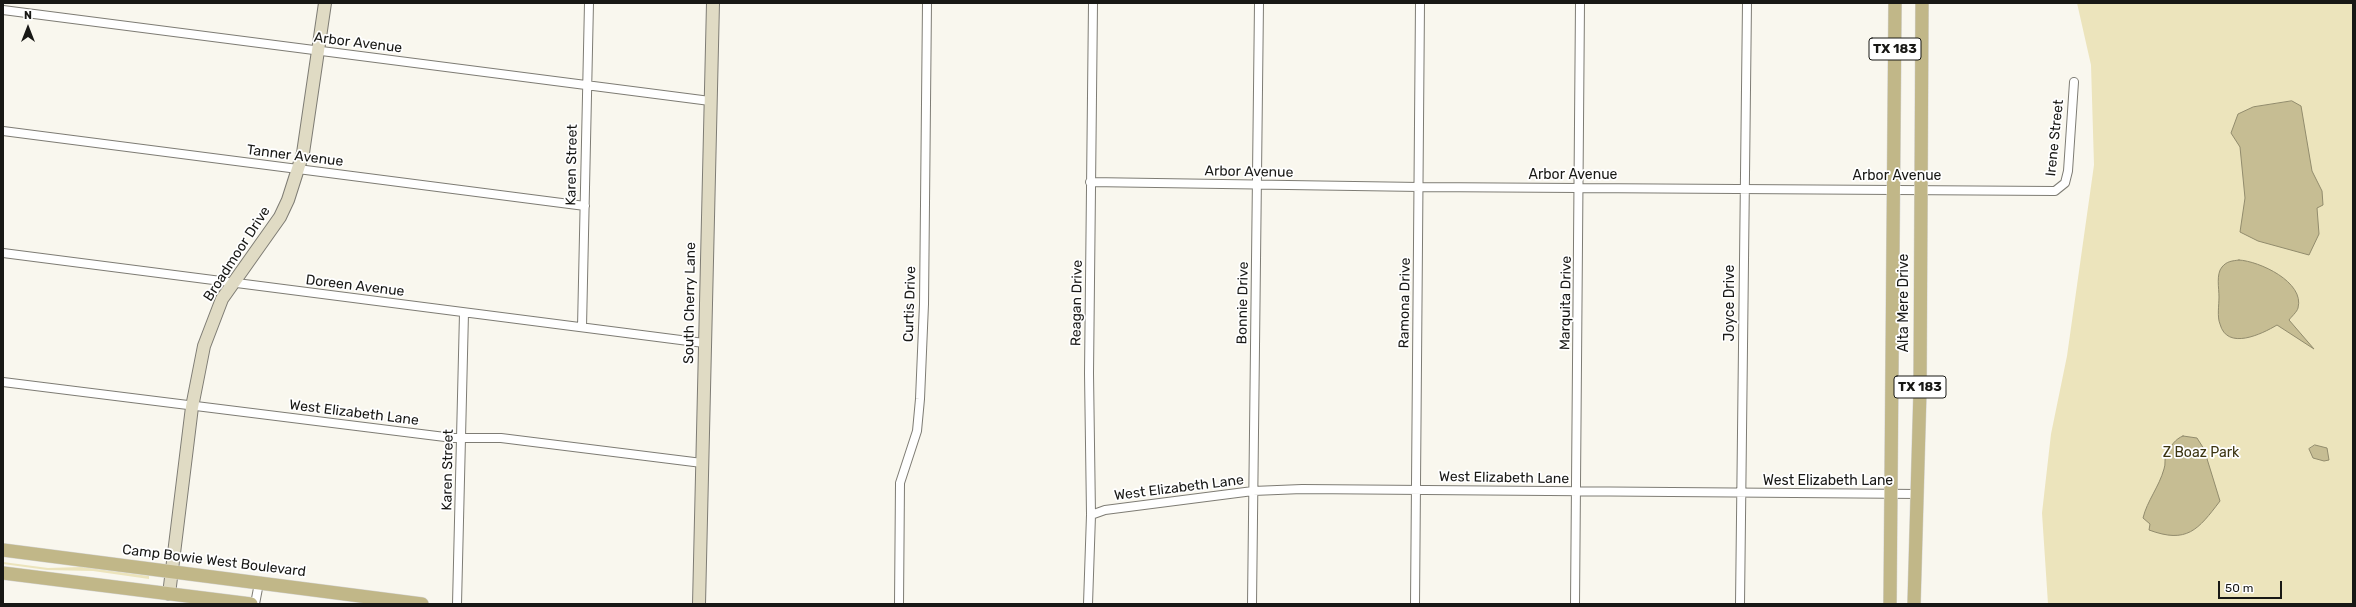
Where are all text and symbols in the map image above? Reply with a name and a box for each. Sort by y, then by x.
north arrow [8,8,48,48]
text: N [24,9,32,22]
street label: Arbor Avenue [313,29,403,57]
road number: TX 183 [1869,38,1921,60]
street label: Irene Street [2043,99,2067,177]
street label: Karen Street [563,124,581,206]
street label: Tanner Avenue [246,142,344,170]
street label: Arbor Avenue [1204,163,1294,181]
street label: Arbor Avenue [1529,167,1617,183]
street label: Arbor Avenue [1853,168,1941,184]
street label: Broadmoor Drive [200,203,274,305]
street label: South Cherry Lane [681,242,699,364]
street label: Alta Mere Drive [1896,254,1912,352]
street label: Marquita Drive [1557,256,1575,350]
street label: Ramona Drive [1396,258,1414,348]
street label: Reagan Drive [1068,260,1086,346]
street label: Bonnie Drive [1234,262,1252,344]
street label: Joyce Drive [1722,265,1738,341]
street label: Curtis Drive [900,266,920,342]
street label: Doreen Avenue [305,272,405,300]
road number: TX 183 [1894,376,1946,398]
street label: West Elizabeth Lane [288,397,420,429]
street label: Karen Street [439,429,457,511]
park label: Z Boaz Park [2163,445,2239,461]
street label: West Elizabeth Lane [1439,468,1569,488]
street label: West Elizabeth Lane [1113,472,1245,504]
street label: West Elizabeth Lane [1763,473,1893,489]
street label: Camp Bowie West Boulevard [121,541,307,581]
scale bar [2220,573,2284,599]
text: 50 m [2225,581,2253,595]

